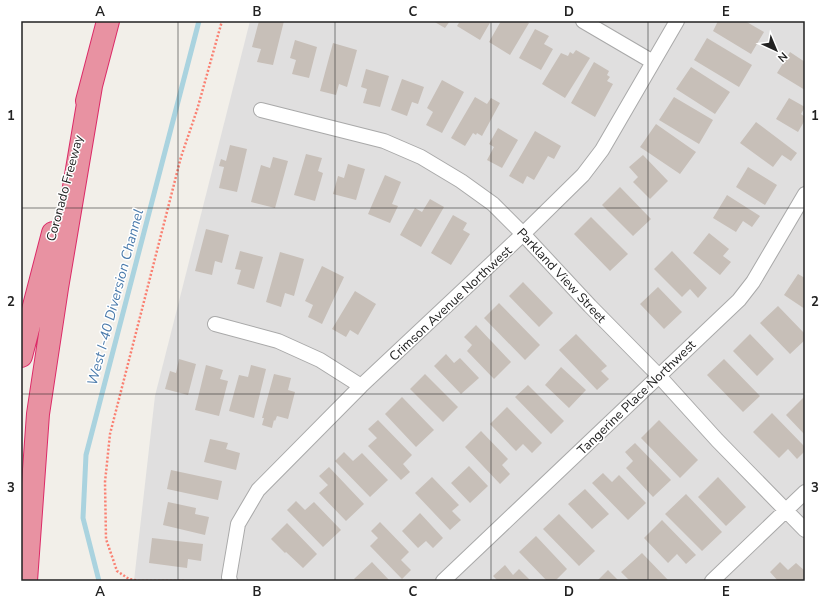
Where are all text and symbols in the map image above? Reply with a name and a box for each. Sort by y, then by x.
text: A [95,3,105,21]
text: B [253,3,262,21]
text: C [409,3,418,21]
text: D [564,3,574,21]
text: E [722,3,730,21]
north arrow [756,30,796,70]
text: N [774,49,791,65]
text: 1 [7,107,15,125]
text: 1 [811,107,819,125]
street label: Coronado Freeway [42,133,88,243]
water label: West I-40 Diversion Channel [83,207,148,387]
street label: Parkland View Street [513,224,610,327]
street label: Crimson Avenue Northwest [385,242,516,365]
text: 2 [7,293,15,311]
text: 2 [811,293,819,311]
street label: Tangerine Place Northwest [574,336,700,459]
text: 3 [7,479,15,497]
text: 3 [811,479,819,497]
text: A [95,583,105,601]
text: B [253,583,262,601]
text: C [409,583,418,601]
text: D [564,583,574,601]
text: E [722,583,730,601]

